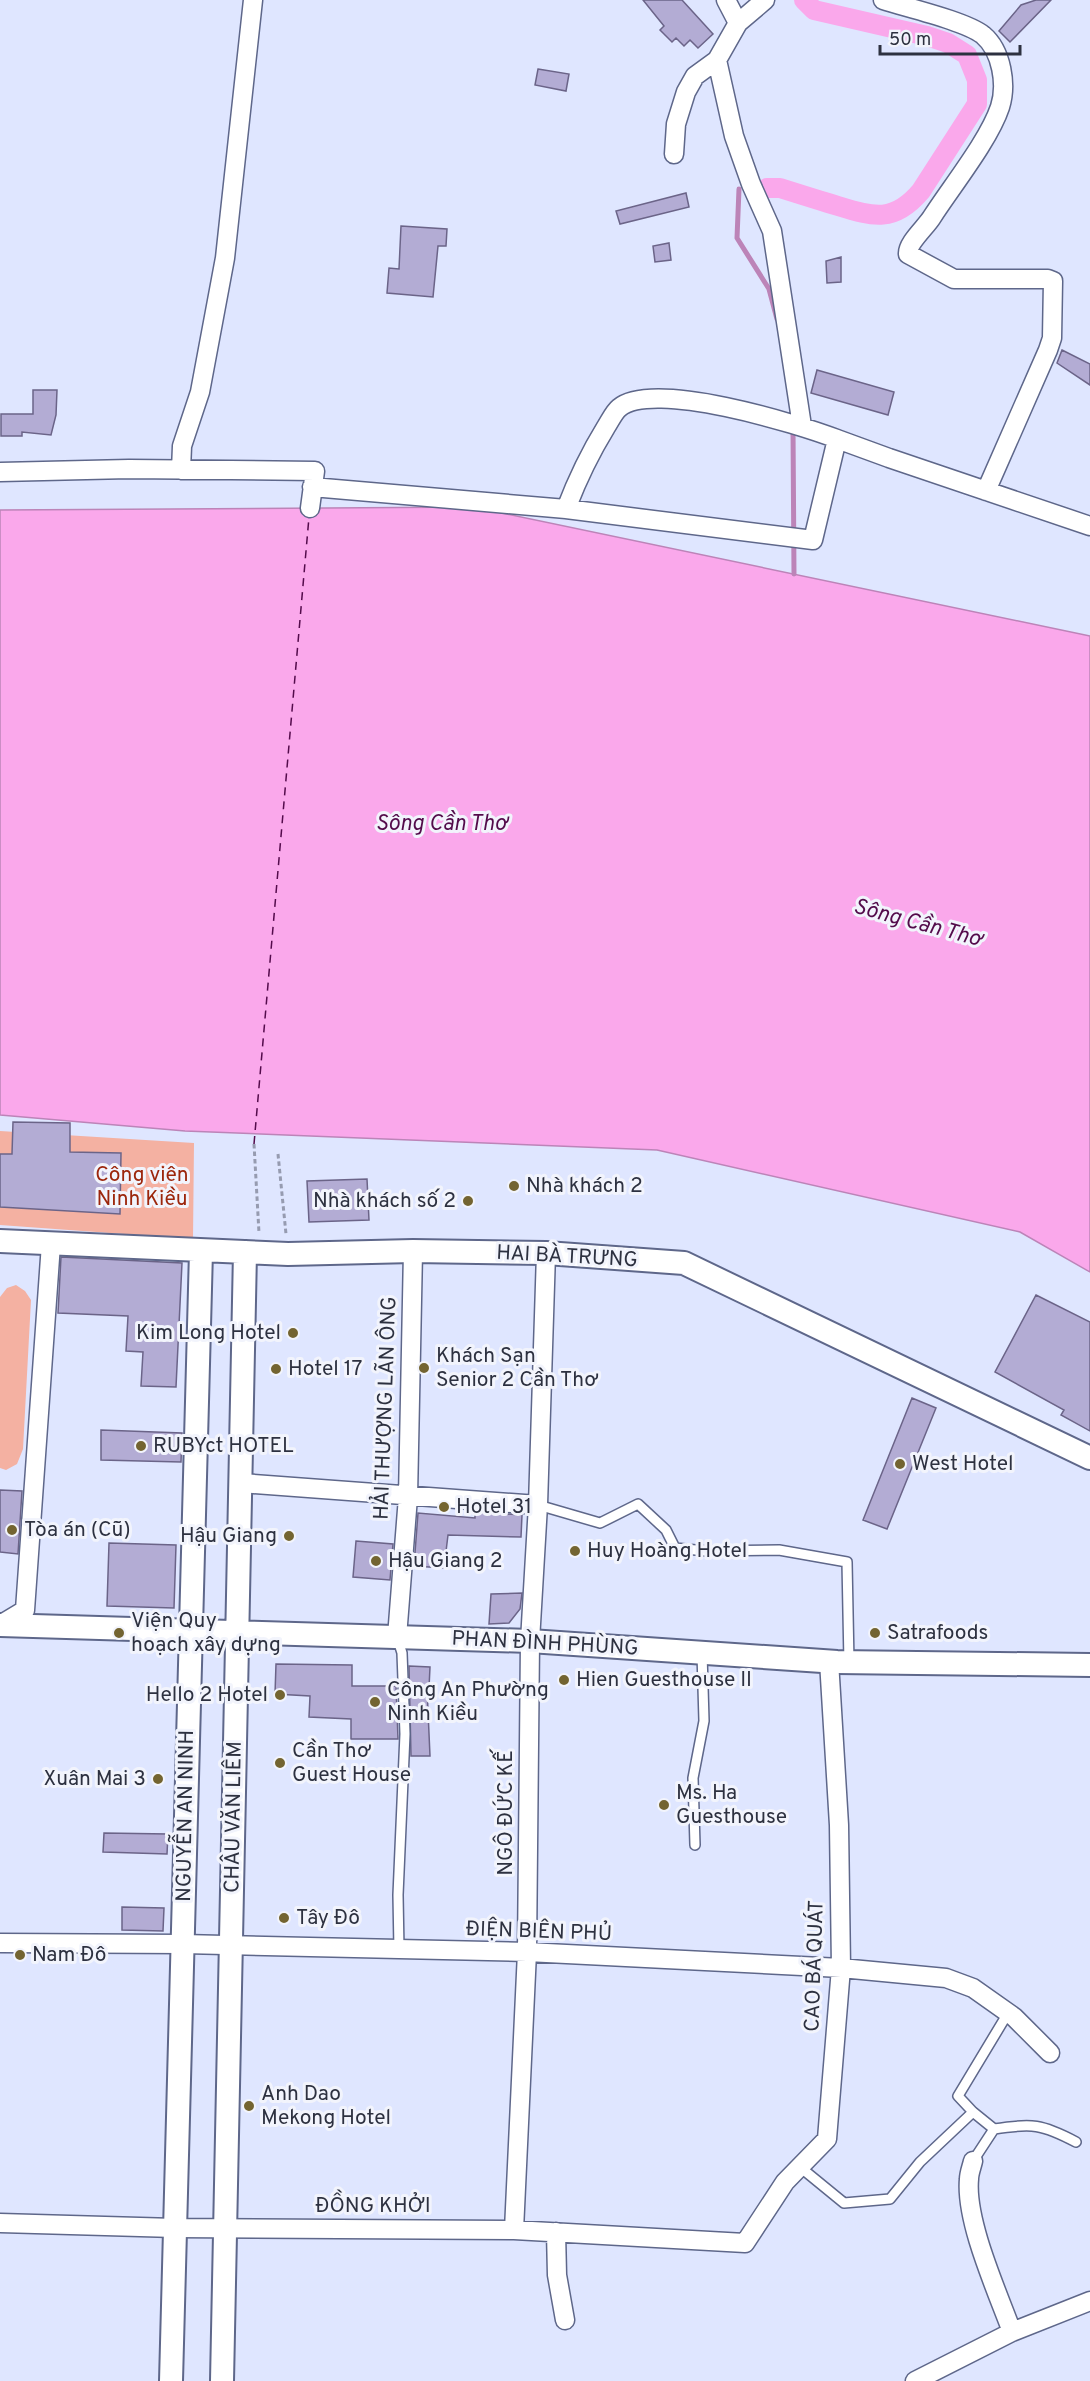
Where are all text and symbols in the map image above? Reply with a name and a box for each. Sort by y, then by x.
scale bar [880,18,1020,56]
text: 50 m [889,29,931,52]
water label: Sông Cần Thơ [375,810,510,838]
water label: Sông Cần Thơ [850,893,988,955]
park label: Công viên Ninh Kiều [95,1162,189,1213]
place label: Nhà khách 2 [526,1173,643,1200]
marker: Nhà khách 2 [507,1179,521,1193]
place label: Nhà khách số 2 [313,1188,456,1215]
marker: Nhà khách số 2 [461,1194,475,1208]
street label: HAI BÀ TRƯNG [496,1239,639,1274]
street label: HẢI THƯỢNG LÃN ÔNG [368,1296,403,1520]
place label: Kim Long Hotel [136,1320,281,1347]
marker: Kim Long Hotel [286,1326,300,1340]
place label: Khách Sạn Senior 2 Cần Thơ [436,1343,598,1394]
place label: Hotel 17 [288,1356,362,1383]
marker: Khách Sạn Senior 2 Cần Thơ [417,1361,431,1375]
marker: Hotel 17 [269,1362,283,1376]
place label: RUBYct HOTEL [153,1433,294,1460]
marker: RUBYct HOTEL [134,1439,148,1453]
place label: West Hotel [912,1451,1014,1478]
marker: West Hotel [893,1457,907,1471]
place label: Hotel 31 [456,1494,532,1521]
marker: Hotel 31 [437,1500,451,1514]
place label: Tòa án (Cũ) [24,1517,131,1544]
marker: Tòa án (Cũ) [5,1523,19,1537]
place label: Hậu Giang [180,1523,277,1550]
marker: Hậu Giang [282,1529,296,1543]
place label: Huy Hoàng Hotel [587,1538,747,1565]
marker: Huy Hoàng Hotel [568,1544,582,1558]
place label: Hậu Giang 2 [388,1548,503,1575]
marker: Hậu Giang 2 [369,1554,383,1568]
place label: Viện Quy hoạch xây dựng [131,1608,281,1659]
place label: Satrafoods [887,1620,988,1647]
street label: PHAN ĐÌNH PHÙNG [451,1625,639,1662]
marker: Viện Quy hoạch xây dựng [112,1626,126,1640]
marker: Satrafoods [868,1626,882,1640]
place label: Hien Guesthouse II [576,1667,752,1694]
marker: Hien Guesthouse II [557,1673,571,1687]
place label: Công An Phường Ninh Kiều [387,1677,549,1728]
place label: Hello 2 Hotel [146,1682,268,1709]
marker: Hello 2 Hotel [273,1688,287,1702]
marker: Công An Phường Ninh Kiều [368,1695,382,1709]
street label: NGUYỄN AN NINH [166,1730,201,1902]
place label: Cần Thơ Guest House [292,1738,411,1789]
street label: CHÂU VĂN LIÊM [218,1741,249,1893]
street label: NGÔ ĐỨC KẾ [489,1748,520,1876]
marker: Cần Thơ Guest House [273,1756,287,1770]
place label: Xuân Mai 3 [44,1766,146,1793]
marker: Xuân Mai 3 [151,1772,165,1786]
place label: Ms. Ha Guesthouse [676,1780,787,1831]
marker: Ms. Ha Guesthouse [657,1798,671,1812]
street label: CAO BÁ QUÁT [798,1900,831,2032]
place label: Tây Đô [296,1905,360,1932]
marker: Tây Đô [277,1911,291,1925]
street label: ĐIỆN BIÊN PHỦ [465,1914,613,1948]
place label: Nam Đô [32,1942,107,1969]
marker: Nam Đô [13,1948,27,1962]
place label: Anh Dao Mekong Hotel [261,2081,391,2132]
marker: Anh Dao Mekong Hotel [242,2099,256,2113]
street label: ĐỒNG KHỞI [315,2189,431,2220]

